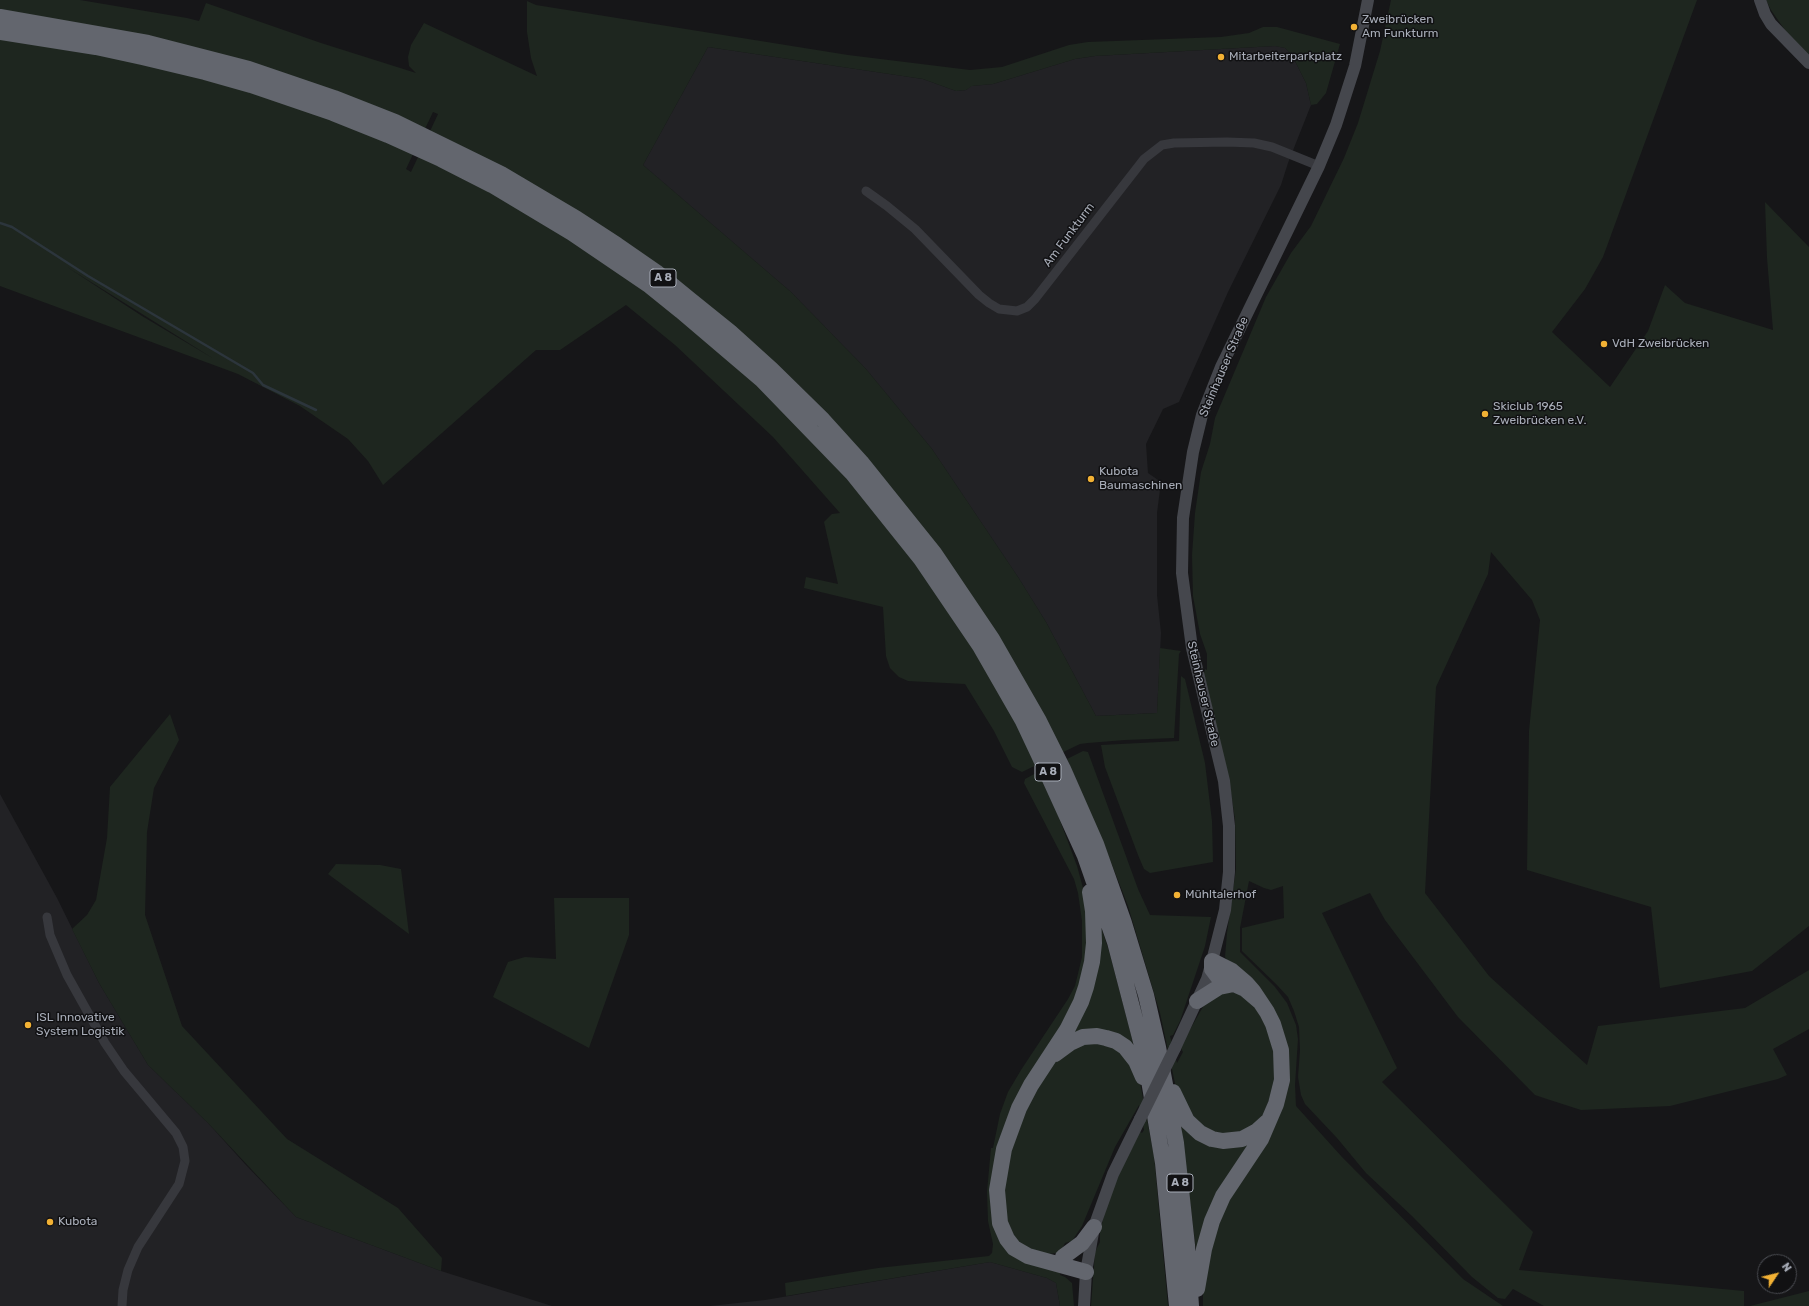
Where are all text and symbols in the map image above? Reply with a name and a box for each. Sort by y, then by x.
place label: Zweibrücken Am Funkturm [1362,13,1438,41]
marker: Zweibrücken Am Funkturm [1349,22,1359,32]
place label: Mitarbeiterparkplatz [1229,50,1342,64]
marker: Mitarbeiterparkplatz [1216,52,1226,62]
street label: Am Funkturm [1040,200,1098,270]
road number: A 8 [650,269,676,287]
street label: Steinhauser Straße [1196,315,1252,419]
place label: VdH Zweibrücken [1612,337,1709,351]
marker: VdH Zweibrücken [1599,339,1609,349]
place label: Skiclub 1965 Zweibrücken e.V. [1493,400,1586,428]
marker: Skiclub 1965 Zweibrücken e.V. [1480,409,1490,419]
place label: Kubota Baumaschinen [1099,465,1182,493]
marker: Kubota Baumaschinen [1086,474,1096,484]
street label: Steinhauser Straße [1184,640,1222,748]
road number: A 8 [1035,763,1061,781]
place label: Mühltalerhof [1185,888,1256,902]
marker: Mühltalerhof [1172,890,1182,900]
place label: ISL Innovative System Logistik [36,1011,125,1039]
marker: ISL Innovative System Logistik [23,1020,33,1030]
road number: A 8 [1167,1174,1193,1192]
place label: Kubota [58,1215,97,1229]
marker: Kubota [45,1217,55,1227]
north arrow [1757,1254,1797,1294]
text: N [1779,1260,1794,1274]

